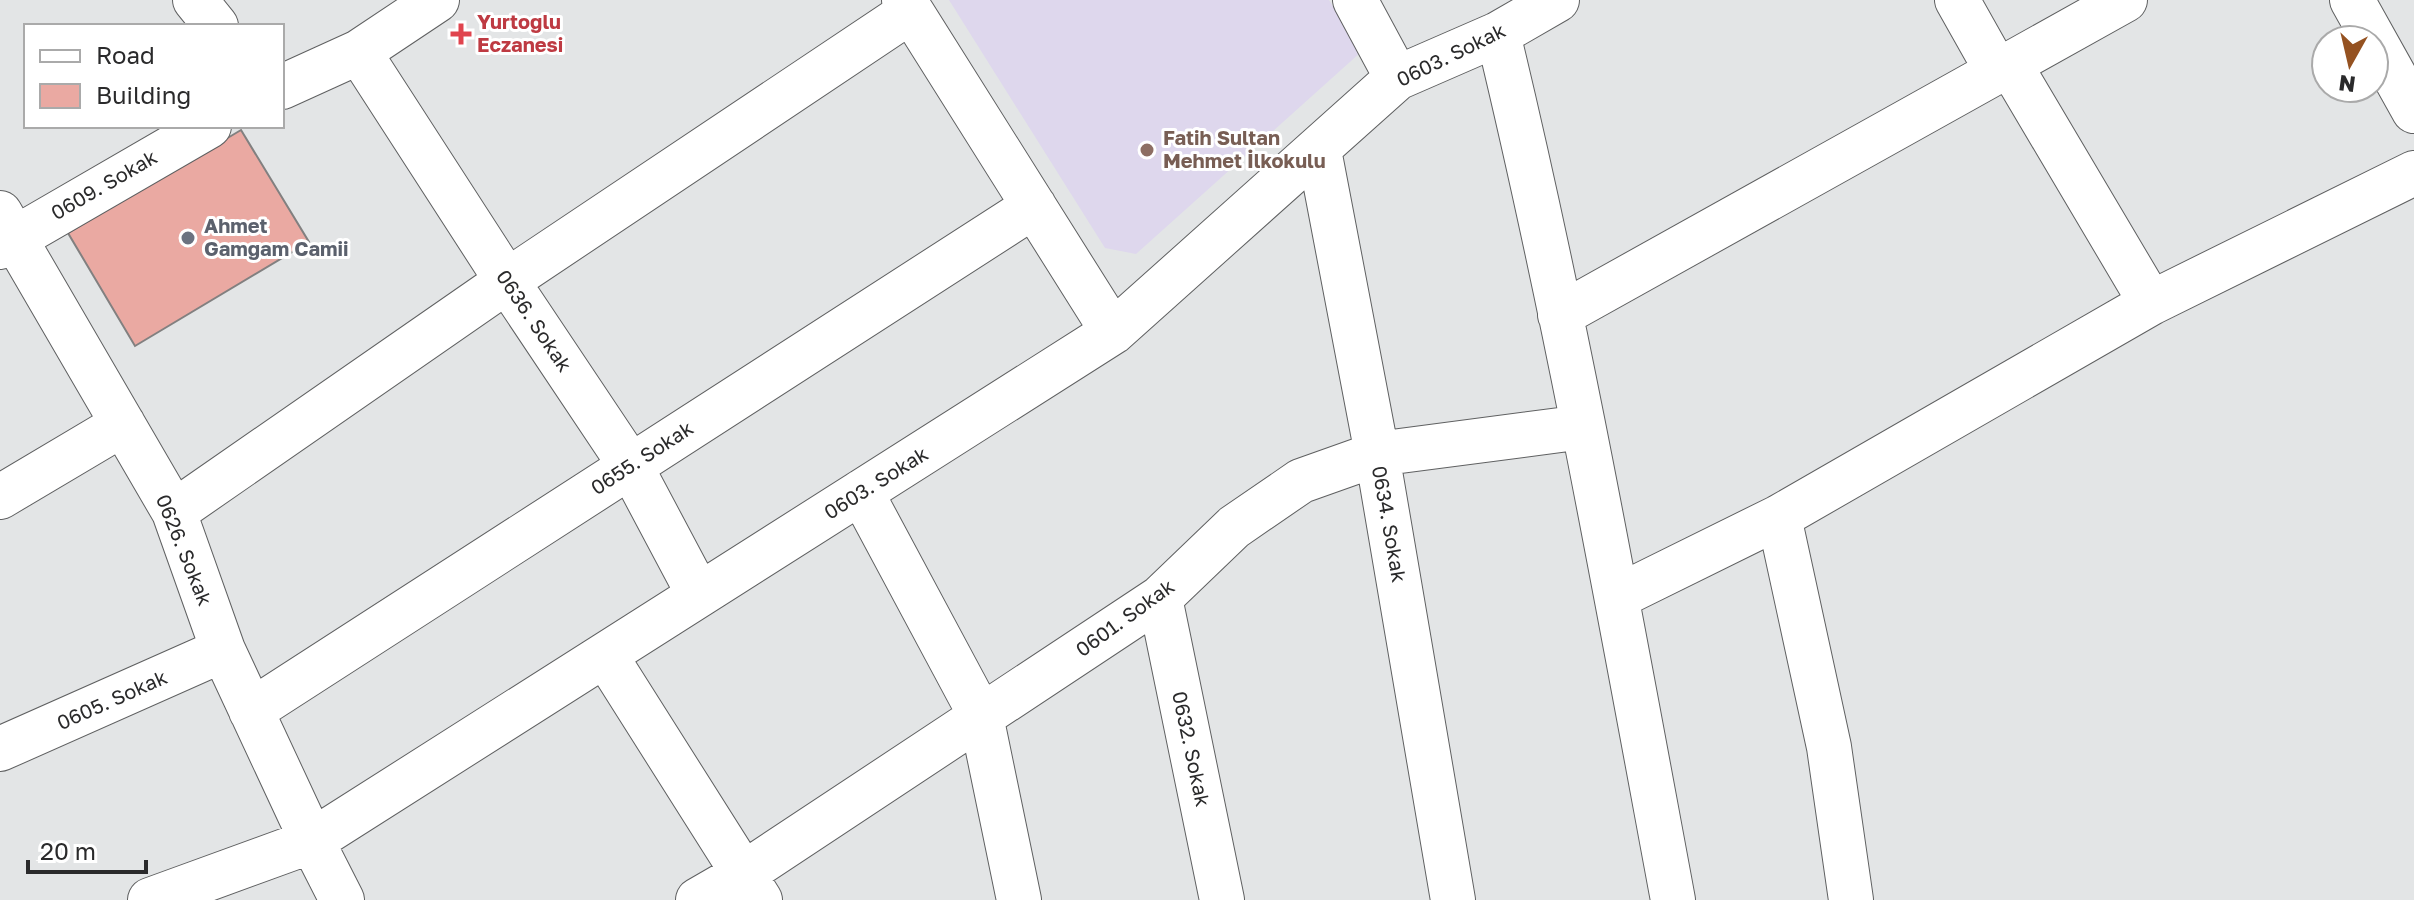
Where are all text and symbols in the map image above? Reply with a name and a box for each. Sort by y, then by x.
place label: Yurtoğlu Eczanesi [477,9,563,56]
street label: 0603. Sokak [1392,17,1509,91]
legend [24,24,284,128]
north arrow [2310,24,2390,104]
marker: Yurtoğlu Eczanesi [452,25,470,43]
text: Road [96,40,155,69]
text: N [2337,70,2357,99]
text: Building [96,80,191,109]
place label: Fatih Sultan Mehmet İlkokulu [1163,125,1326,172]
marker: Fatih Sultan Mehmet İlkokulu [1138,141,1156,159]
street label: 0609. Sokak [46,144,161,224]
place label: Ahmet Gamgam Camii [204,213,348,260]
marker: Ahmet Gamgam Camii [179,229,197,247]
street label: 0636. Sokak [492,265,578,376]
street label: 0655. Sokak [586,415,697,499]
street label: 0603. Sokak [819,441,932,524]
street label: 0634. Sokak [1368,464,1412,584]
street label: 0626. Sokak [152,491,218,609]
street label: 0601. Sokak [1070,573,1178,661]
street label: 0605. Sokak [53,664,170,734]
street label: 0632. Sokak [1168,689,1216,809]
scale bar [28,824,146,874]
text: 20 m [40,836,96,865]

